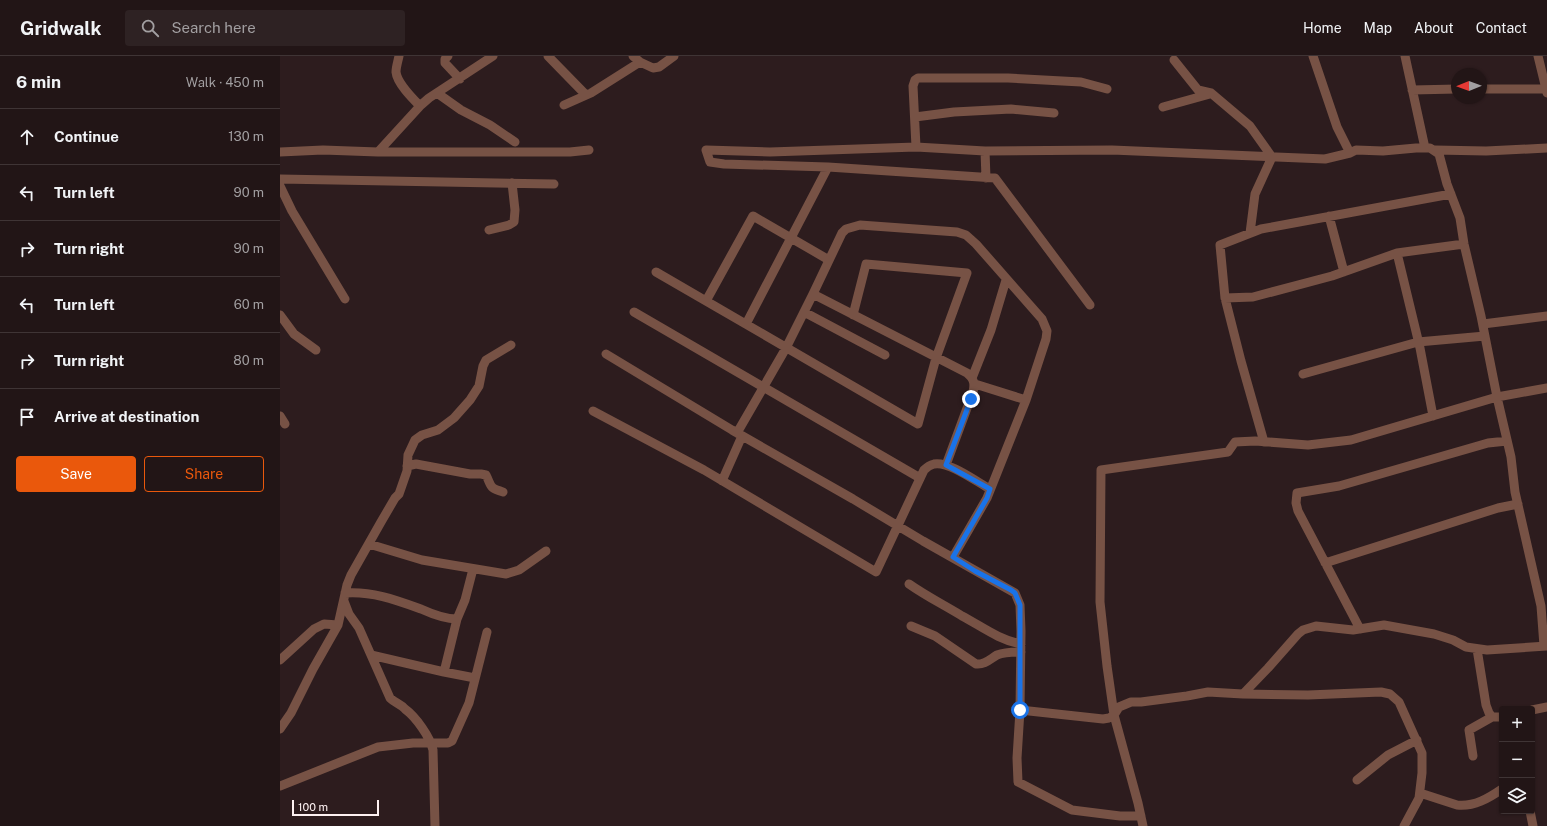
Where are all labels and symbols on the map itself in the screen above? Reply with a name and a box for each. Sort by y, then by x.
north arrow [1451,68,1487,104]
route end [962,390,980,408]
route start [1011,701,1029,719]
scale bar [292,798,379,817]

